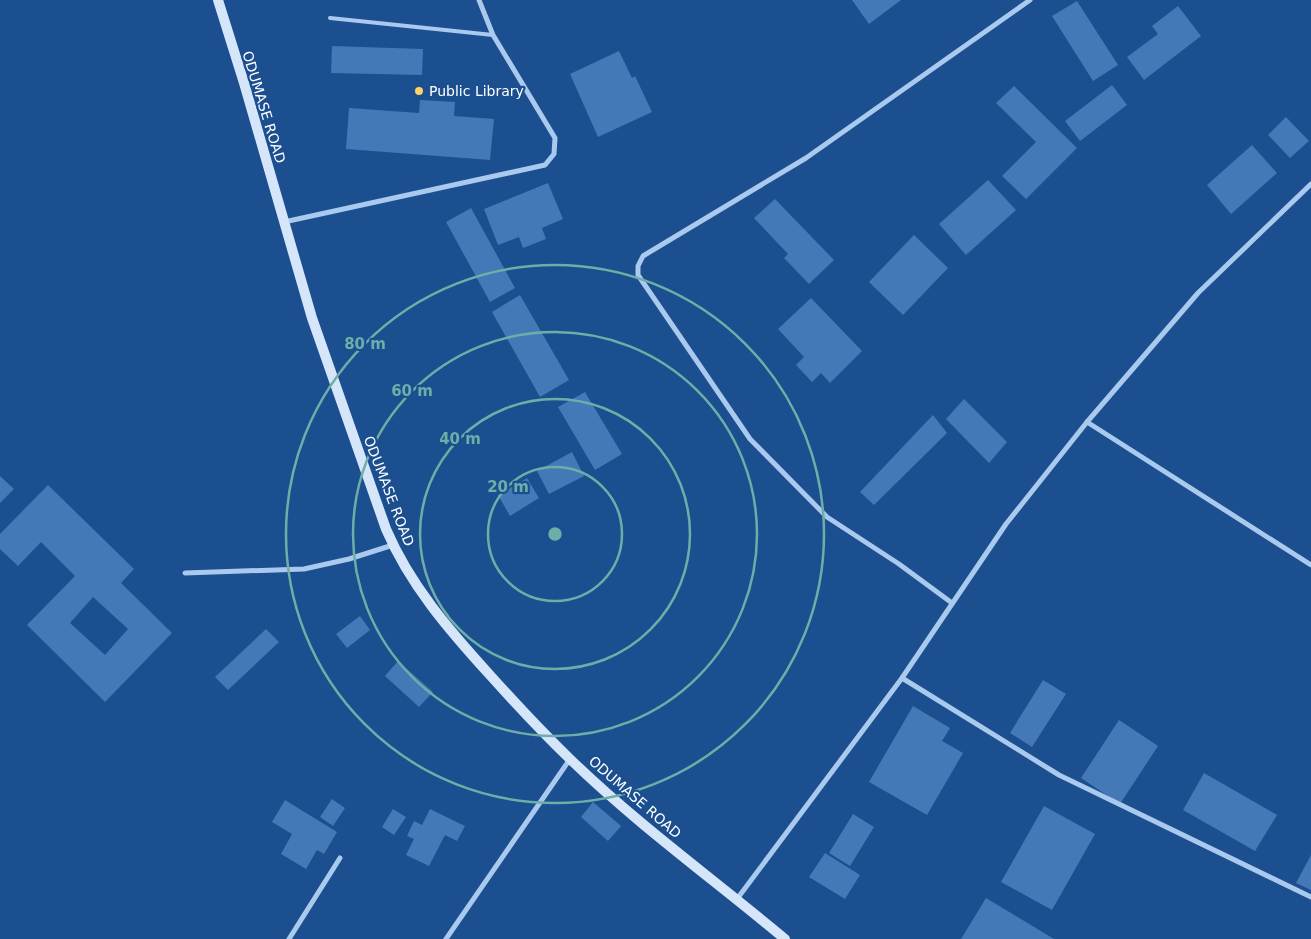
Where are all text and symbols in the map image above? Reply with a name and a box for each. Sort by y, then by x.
street label: ODUMASE ROAD [239,49,289,165]
place label: Public Library [429,83,524,99]
marker: Public Library [413,85,425,97]
text: 80 m [344,335,386,353]
text: 60 m [391,382,433,400]
text: 40 m [439,430,481,448]
street label: ODUMASE ROAD [361,434,417,548]
text: 20 m [487,478,529,496]
centre of rings [546,525,564,543]
street label: ODUMASE ROAD [586,753,684,841]

